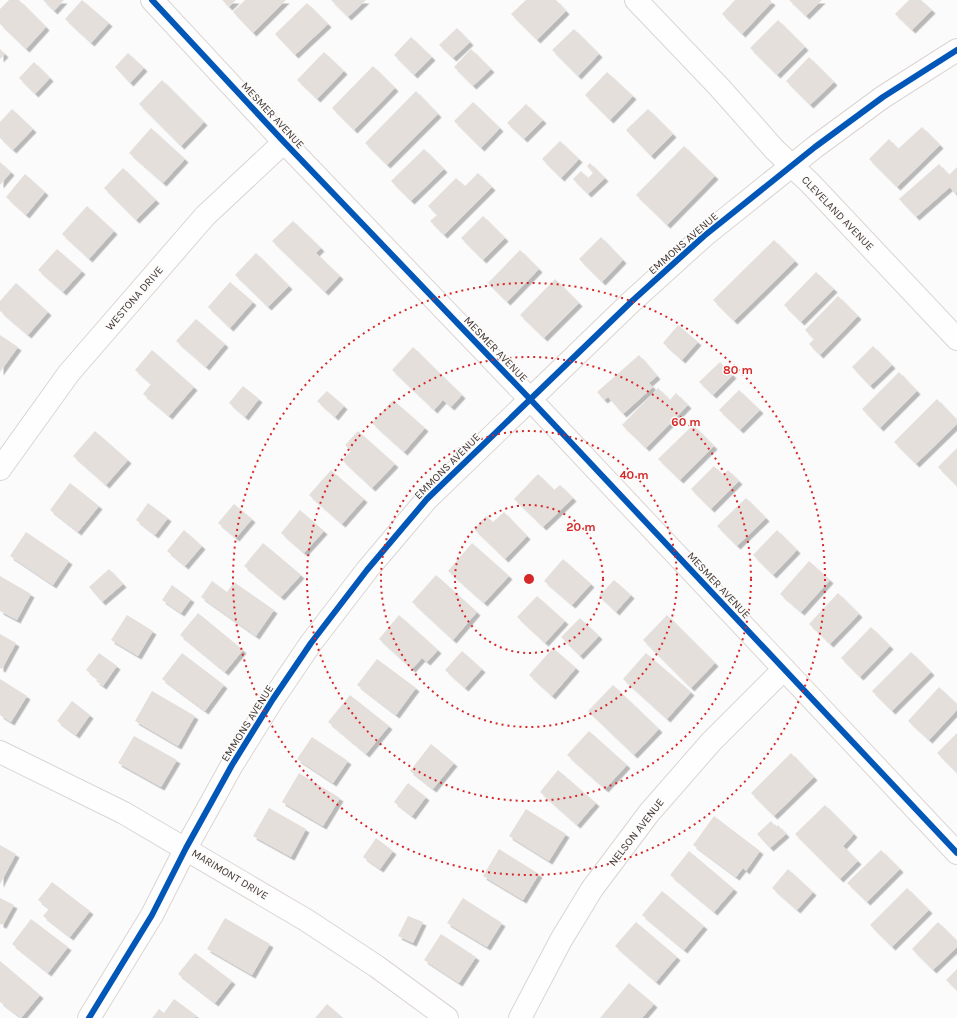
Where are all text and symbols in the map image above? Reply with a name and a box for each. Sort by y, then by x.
street label: MESMER AVENUE [238,79,307,151]
street label: CLEVELAND AVENUE [799,173,877,253]
street label: EMMONS AVENUE [646,210,721,277]
street label: WESTONA DRIVE [103,263,166,333]
street label: MESMER AVENUE [461,314,530,385]
text: 80 m [723,363,753,377]
text: 60 m [671,415,701,429]
street label: EMMONS AVENUE [412,431,483,502]
text: 40 m [619,468,649,482]
text: 20 m [566,520,596,534]
street label: MESMER AVENUE [684,549,753,621]
centre of rings [522,572,536,586]
street label: EMMONS AVENUE [219,683,276,764]
street label: NELSON AVENUE [606,796,667,869]
street label: MARIMONT DRIVE [189,846,270,902]

